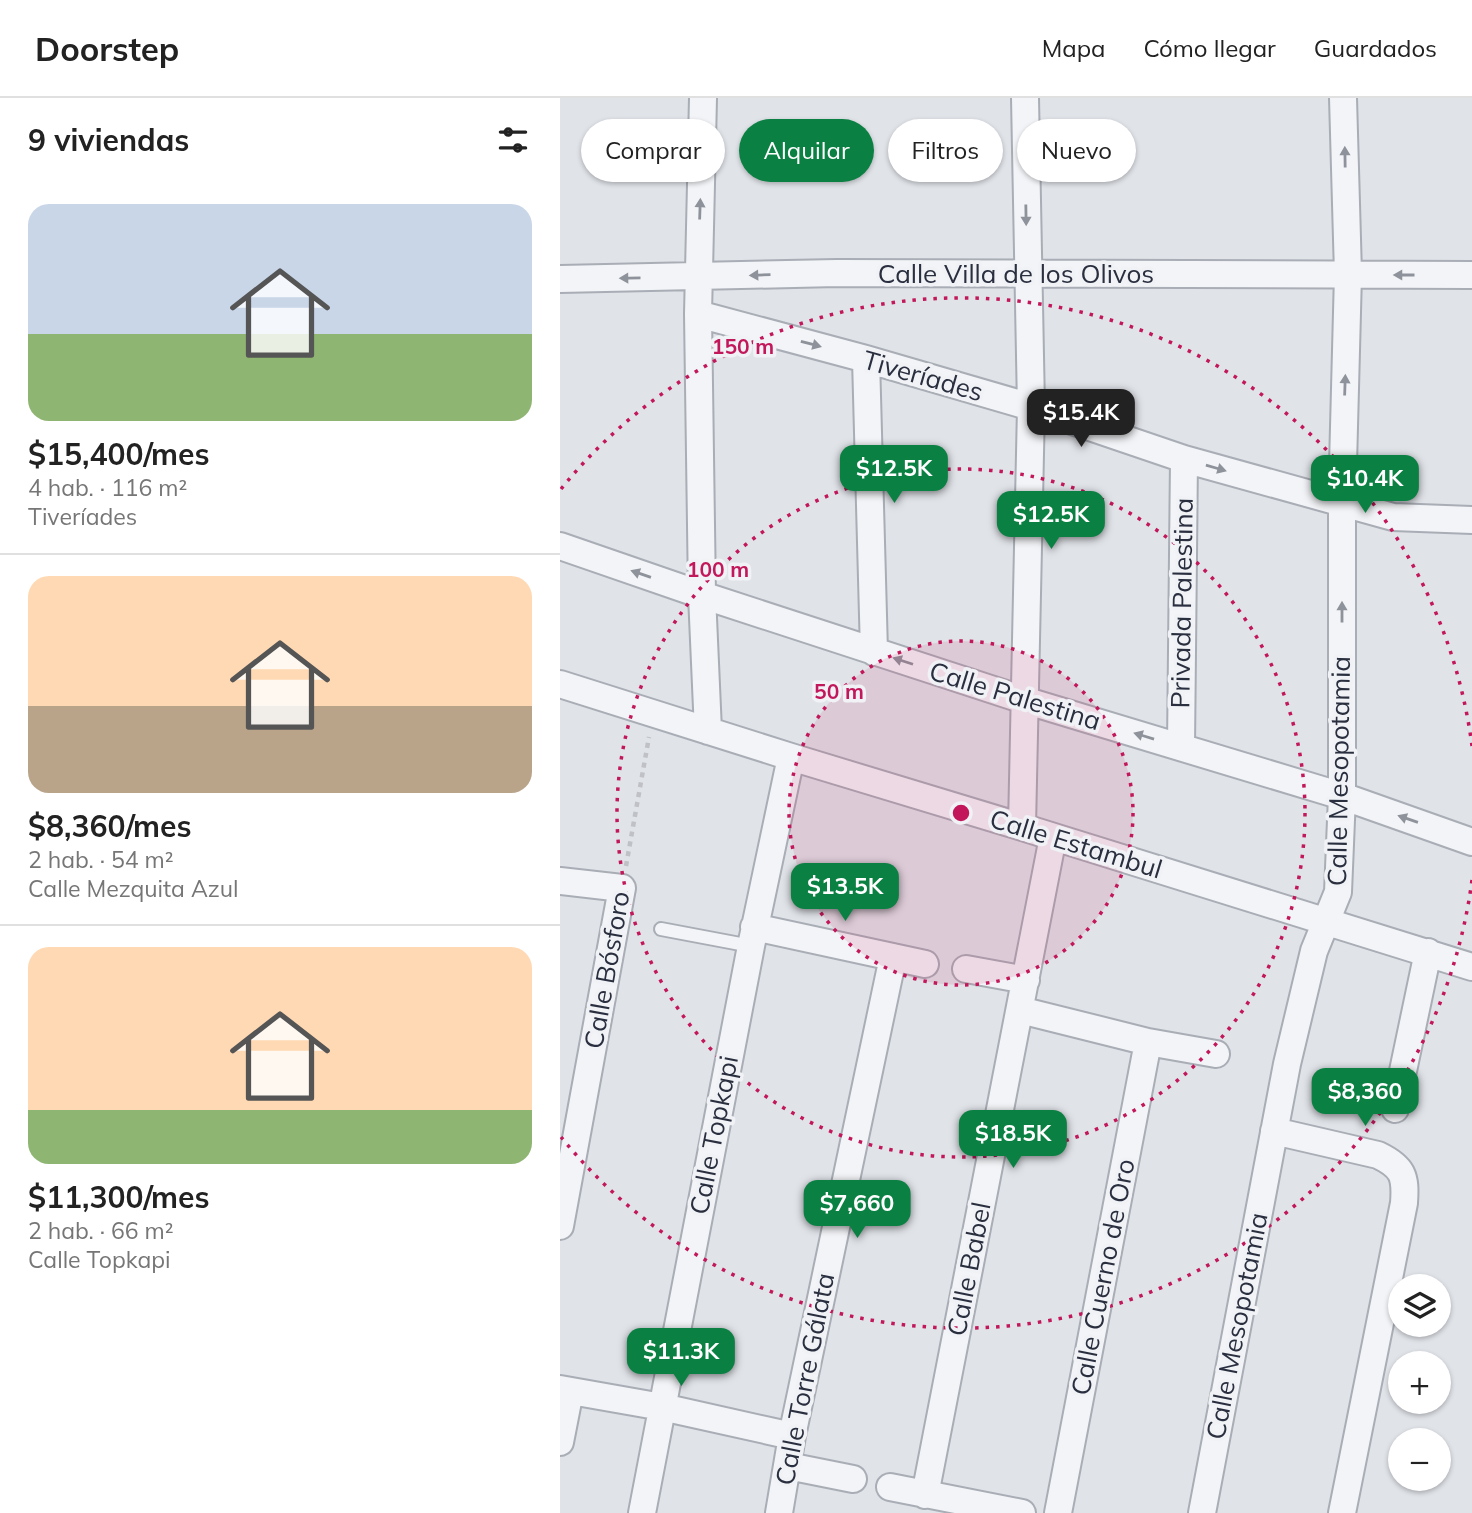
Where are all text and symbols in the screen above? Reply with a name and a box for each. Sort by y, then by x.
text: Doorstep [35,28,179,69]
text: Mapa [1042,33,1105,63]
text: Cómo llegar [1143,33,1276,63]
text: Guardados [1314,33,1437,63]
chip: Comprar [581,119,725,182]
chip: Alquilar [739,119,874,182]
chip: Filtros [888,119,1003,182]
chip: Nuevo [1017,119,1136,182]
text: 9 viviendas [28,121,189,159]
icon: filters [494,121,532,159]
one-way arrow [1339,146,1351,168]
one-way arrow [694,198,706,220]
one-way arrow [1020,204,1032,226]
icon: home [217,250,343,376]
street label: Calle Villa de los Olivos [878,257,1154,290]
one-way arrow [1393,269,1415,281]
one-way arrow [749,270,771,281]
one-way arrow [618,272,640,284]
text: 150 m [712,333,774,359]
one-way arrow [800,339,822,350]
street label: Tiveríades [859,343,987,408]
one-way arrow [1339,373,1351,395]
pin: $15.4K [1024,390,1138,449]
text: $15.4K [1043,397,1119,426]
text: $15,400/mes [28,435,210,473]
pin: $12.5K [837,446,951,505]
text: $12.5K [856,453,932,482]
pin: $10.4K [1308,456,1422,515]
one-way arrow [1205,463,1227,474]
text: $10.4K [1327,463,1403,492]
text: 4 hab. · 116 m² [28,473,187,502]
pin: $12.5K [994,491,1108,551]
street label: Privada Palestina [1163,497,1200,709]
text: $12.5K [1013,499,1089,528]
text: Tiveríades [28,502,137,531]
text: 100 m [687,556,749,582]
one-way arrow [630,568,651,579]
one-way arrow [1336,601,1348,623]
icon: home [217,622,343,748]
street label: Calle Palestina [926,654,1105,737]
one-way arrow [893,655,914,666]
street label: Calle Mesopotamia [1320,656,1357,886]
text: 50 m [814,678,864,704]
one-way arrow [1133,730,1154,740]
centre of rings [949,801,973,825]
street label: Calle Estambul [986,802,1166,885]
text: $8,360/mes [28,807,192,845]
one-way arrow [1397,813,1418,824]
text: 2 hab. · 54 m² [28,845,173,874]
pin: $13.5K [788,864,902,923]
text: $13.5K [807,871,883,900]
text: Calle Mezquita Azul [28,874,239,903]
street label: Calle Bósforo [576,889,637,1051]
icon: home [217,993,343,1119]
street label: Calle Topkapi [682,1053,745,1217]
pin: $8,360 [1308,1068,1422,1128]
text: $8,360 [1328,1076,1402,1105]
pin: $18.5K [956,1110,1070,1170]
text: $18.5K [975,1118,1051,1147]
street label: Calle Cuerno de Oro [1063,1156,1142,1398]
text: $11,300/mes [28,1178,210,1216]
pin: $7,660 [800,1180,914,1240]
text: $7,660 [820,1188,894,1217]
street label: Calle Babel [939,1199,998,1339]
street label: Calle Mesopotamia [1198,1210,1275,1442]
text: 2 hab. · 66 m² [28,1216,173,1245]
text: Calle Topkapi [28,1245,171,1274]
street label: Calle Torre Gálata [768,1270,841,1488]
map controls [1388,1274,1451,1491]
button: layers [1388,1274,1451,1337]
pin: $11.3K [624,1328,738,1388]
text: $11.3K [643,1336,719,1365]
button: + [1388,1351,1451,1414]
button: − [1388,1428,1451,1491]

